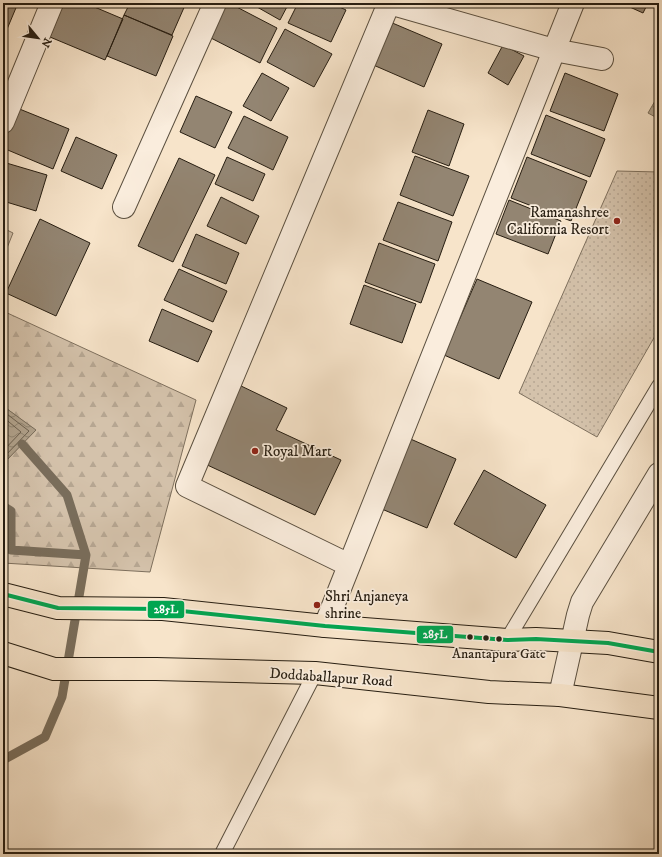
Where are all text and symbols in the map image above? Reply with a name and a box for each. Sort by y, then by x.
north arrow [18,18,58,58]
text: N [38,35,54,50]
place label: Ramanashree California Resort [507,203,609,239]
marker: Ramanashree California Resort [612,216,622,226]
place label: Royal Mart [263,442,332,461]
marker: Royal Mart [250,446,260,456]
place label: Shri Anjaneya shrine [325,587,409,623]
line badge: 285L [147,600,185,619]
marker: Shri Anjaneya shrine [312,600,322,610]
text: 285L [154,603,178,617]
line badge: 285L [416,625,454,644]
text: 285L [423,628,447,642]
unlabelled marker [465,632,475,642]
unlabelled marker [481,633,491,643]
marker: Anantapura Gate [494,634,504,644]
place label: Anantapura Gate [452,645,546,663]
street label: Doddaballapur Road [269,664,394,691]

